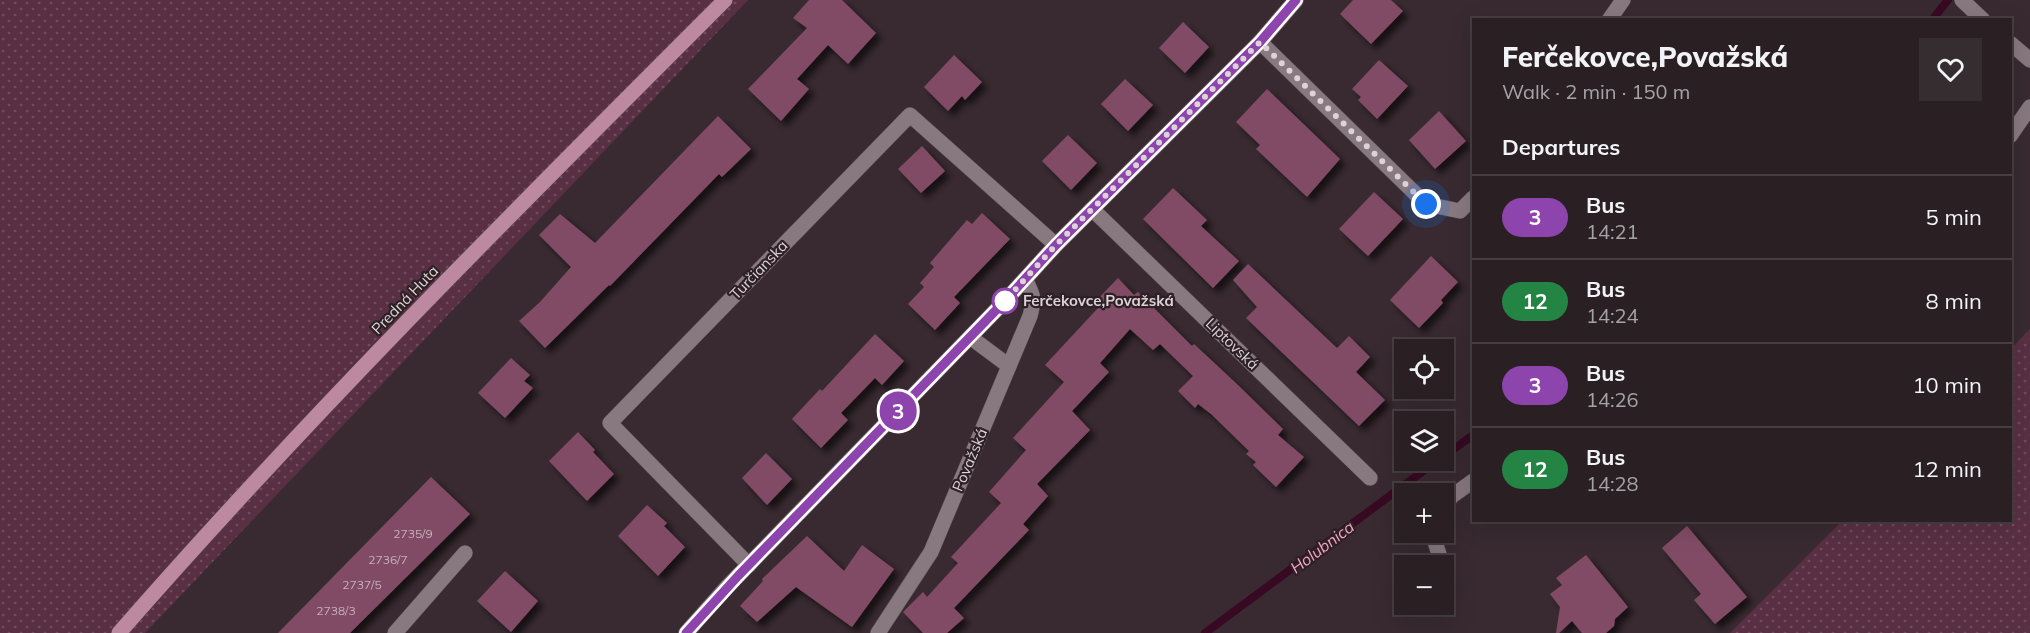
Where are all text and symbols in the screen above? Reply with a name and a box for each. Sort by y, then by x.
button: heart [1919,38,1982,101]
text: Ferčekovce,Považská [1502,39,1788,74]
text: Walk · 2 min · 150 m [1502,79,1690,104]
text: Departures [1502,133,1620,161]
your location [1411,189,1441,219]
text: Bus [1586,191,1625,219]
text: 5 min [1926,203,1982,231]
text: 3 [1529,204,1541,230]
text: 14:21 [1586,219,1639,244]
street label: Turčianska [726,236,791,303]
street label: Predná Huta [367,261,442,338]
text: Bus [1586,275,1625,303]
text: 8 min [1926,287,1982,315]
marker: Ferčekovce,Považská [992,288,1018,314]
text: 12 [1522,288,1548,314]
place label: Ferčekovce,Považská [1023,291,1174,310]
text: 14:24 [1586,303,1639,328]
street label: Liptovská [1202,314,1263,373]
map controls [1394,339,1454,615]
button: locate [1394,339,1454,399]
text: Bus [1586,359,1625,387]
text: 10 min [1912,371,1982,399]
text: 3 [1529,372,1541,398]
text: 14:26 [1586,387,1639,412]
line badge: 3 [878,392,918,430]
text: 3 [892,398,904,424]
button: layers [1394,411,1454,471]
street label: Považská [948,425,991,494]
text: Bus [1586,443,1625,471]
text: 12 min [1912,455,1982,483]
text: 12 [1522,456,1548,482]
text: 14:28 [1586,471,1639,496]
button: + [1394,483,1454,543]
water label: Holubnica [1286,516,1358,577]
house number: 2735/9 [393,526,433,541]
house number: 2736/7 [368,552,408,567]
button: − [1394,555,1454,615]
house number: 2737/5 [342,577,382,592]
house number: 2738/3 [316,603,356,618]

